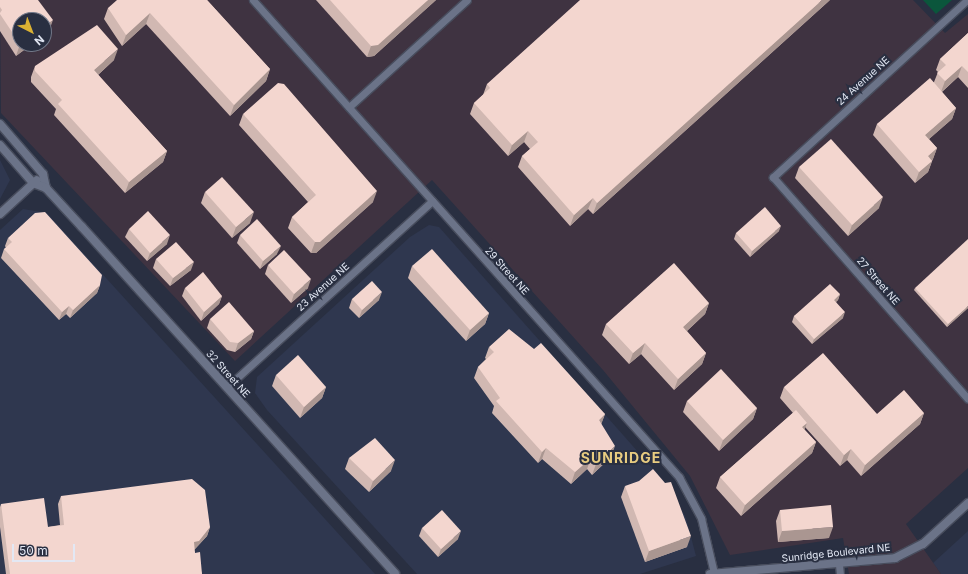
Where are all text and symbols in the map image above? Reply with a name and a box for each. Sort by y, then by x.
north arrow [12,12,52,52]
text: N [32,32,47,48]
street label: 24 Avenue NE [834,54,892,108]
street label: 29 Street NE [483,245,531,297]
street label: 27 Street NE [854,255,902,307]
street label: 23 Avenue NE [294,260,352,314]
street label: 32 Street NE [204,348,252,400]
district label: SUNRIDGE [581,450,661,466]
scale bar [14,536,77,562]
street label: Sunridge Boulevard NE [781,541,891,565]
text: 50 m [19,543,48,558]

